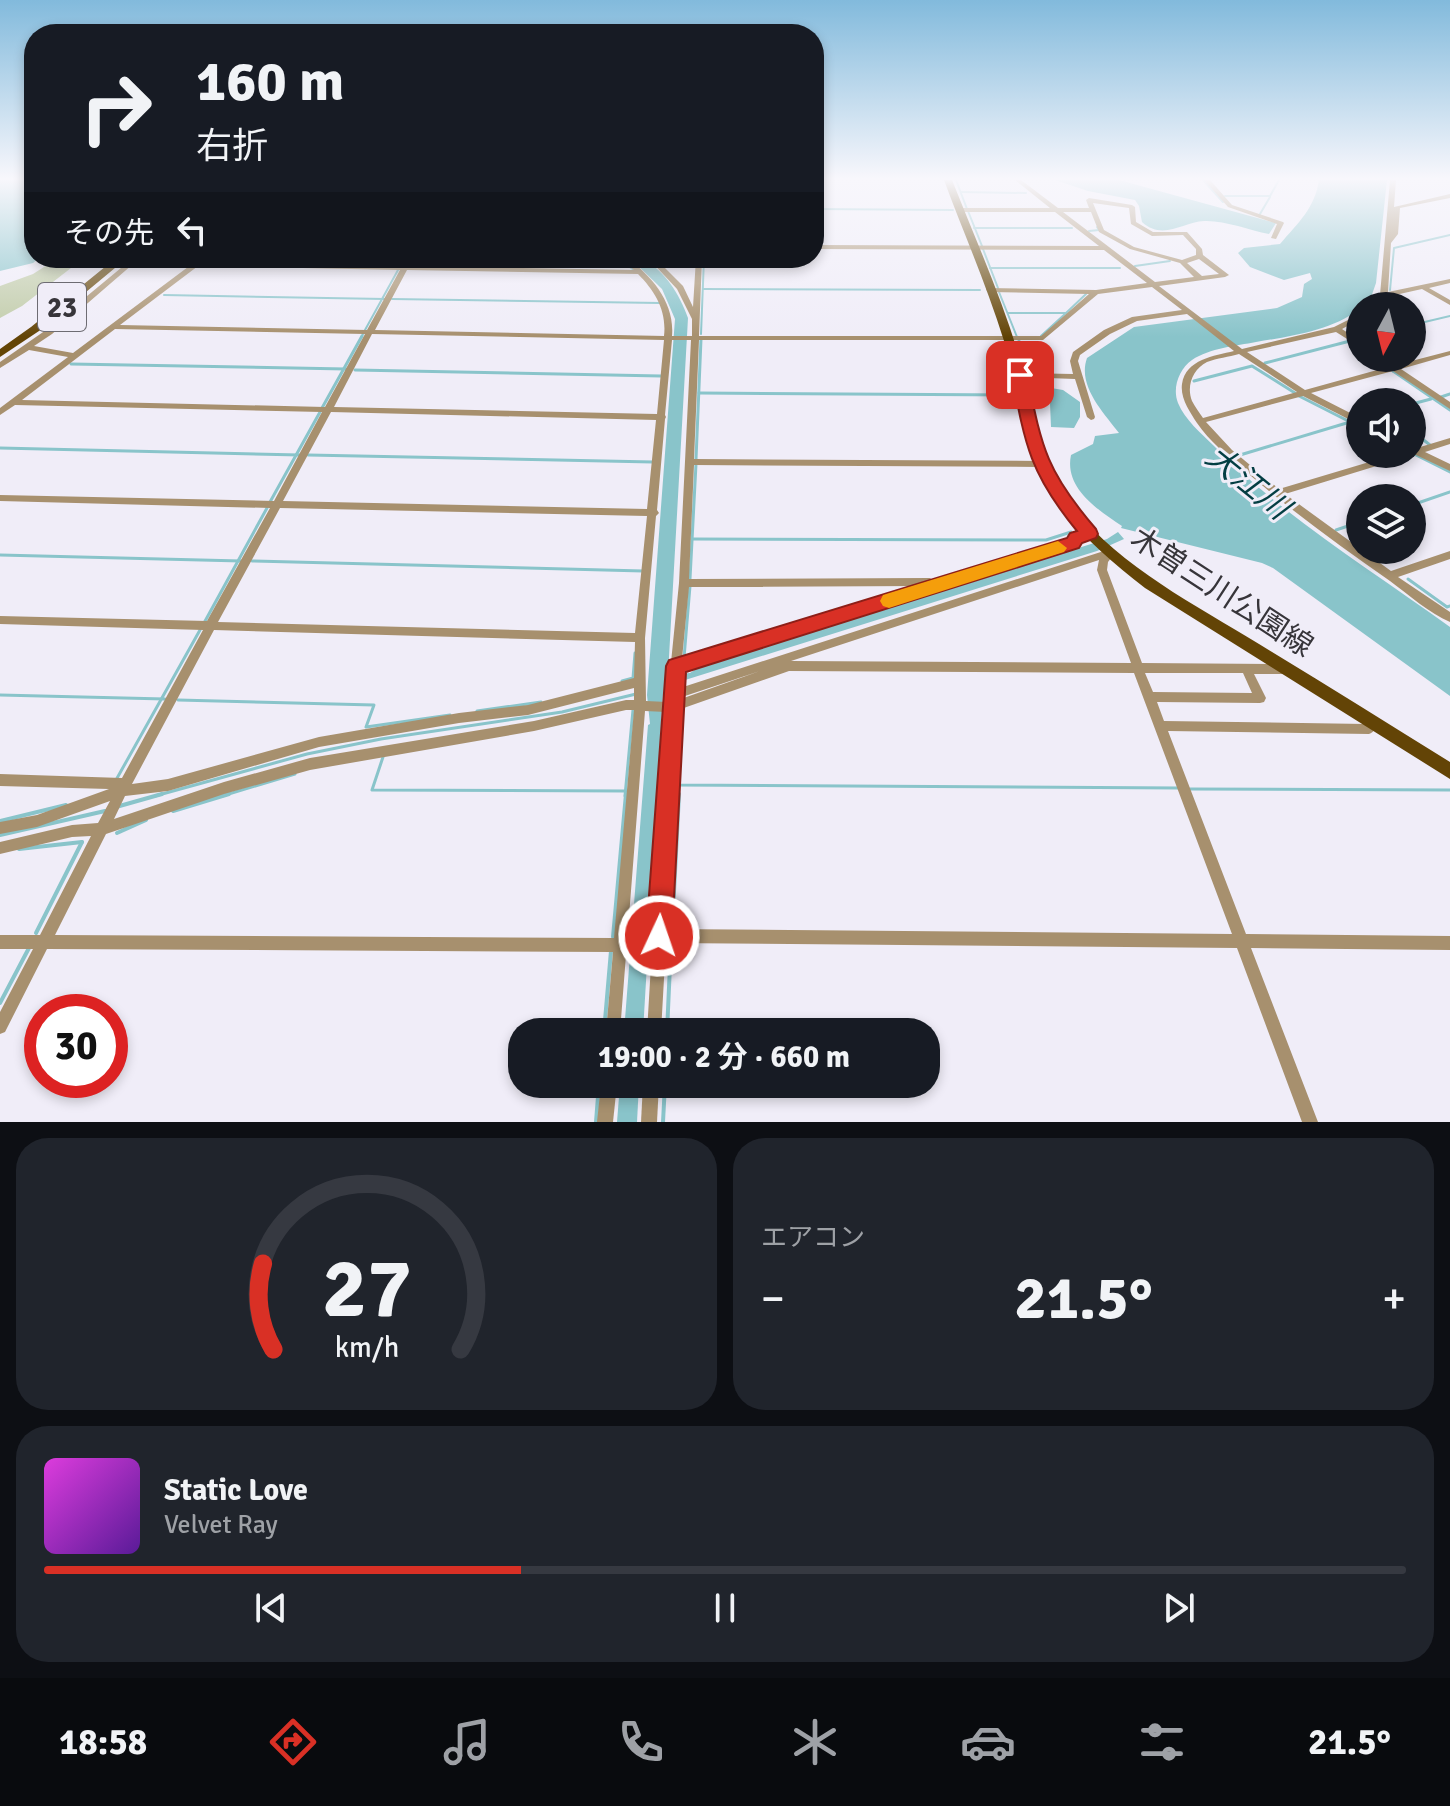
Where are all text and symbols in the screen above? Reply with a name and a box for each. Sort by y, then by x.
text: 160 m [196,47,344,116]
icon: right [64,56,168,160]
text: 右折 [196,124,268,169]
icon: left [170,208,214,252]
text: その先 [64,215,154,252]
road number: 23 [38,283,86,331]
north arrow [1346,292,1426,372]
map controls [1346,292,1426,564]
pin [986,341,1054,409]
icon: arrive [998,353,1042,397]
button: sound [1346,388,1426,468]
water label: 大江川 [1198,437,1300,530]
button: layers [1346,484,1426,564]
street label: 木曽三川公園線 [1124,520,1320,665]
position arrow [617,894,701,978]
speed limit sign: 30 [24,994,128,1098]
text: 19:00 · 2 分 · 660 m [598,1039,850,1076]
text: エアコン [761,1222,865,1254]
text: 27 [322,1238,411,1340]
text: 21.5° [1014,1262,1153,1336]
text: − [761,1272,785,1326]
text: + [1382,1272,1406,1326]
text: km/h [334,1330,399,1365]
text: Static Love [164,1472,308,1509]
text: Velvet Ray [164,1509,278,1541]
icon: previous [249,1586,293,1630]
icon: pause [703,1586,747,1630]
icon: next [1157,1586,1201,1630]
icon: directions [265,1714,321,1770]
icon: music [439,1714,495,1770]
icon: phone [613,1714,669,1770]
icon: climate [787,1714,843,1770]
icon: car [960,1714,1016,1770]
icon: filters [1134,1714,1190,1770]
text: 18:58 [59,1720,147,1765]
text: 21.5° [1308,1720,1391,1765]

